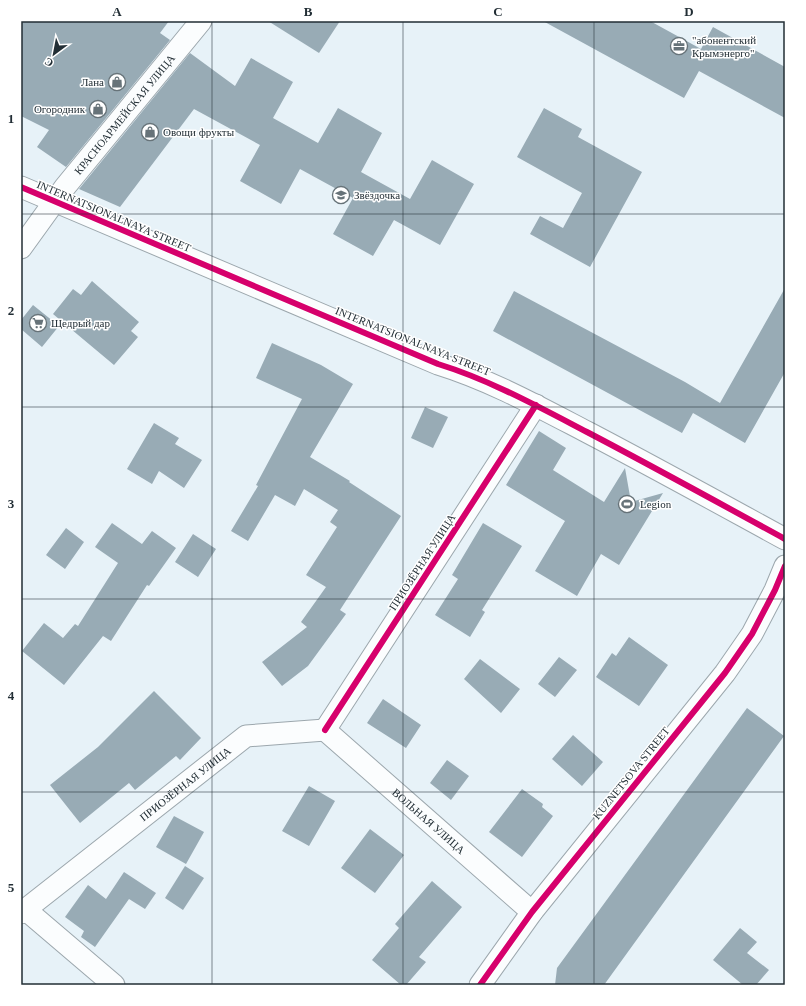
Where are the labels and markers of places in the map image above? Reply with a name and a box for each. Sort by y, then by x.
place label: "абонентский Крымэнерго" [692,34,756,59]
office icon: "абонентский Крымэнерго" [669,36,689,56]
shop icon: Лана [107,72,127,92]
place label: Лана [81,76,104,88]
shop icon: Огородник [88,99,108,119]
place label: Огородник [34,103,86,115]
shop icon: Овощи фрукты [140,122,160,142]
place label: Овощи фрукты [163,126,235,138]
school or university icon: Звёздочка [331,185,351,205]
place label: Звёздочка [354,189,400,201]
supermarket icon: Щедрый дар [28,313,48,333]
place label: Щедрый дар [51,317,110,329]
sports icon: Legion [617,494,637,514]
place label: Legion [640,498,672,510]

